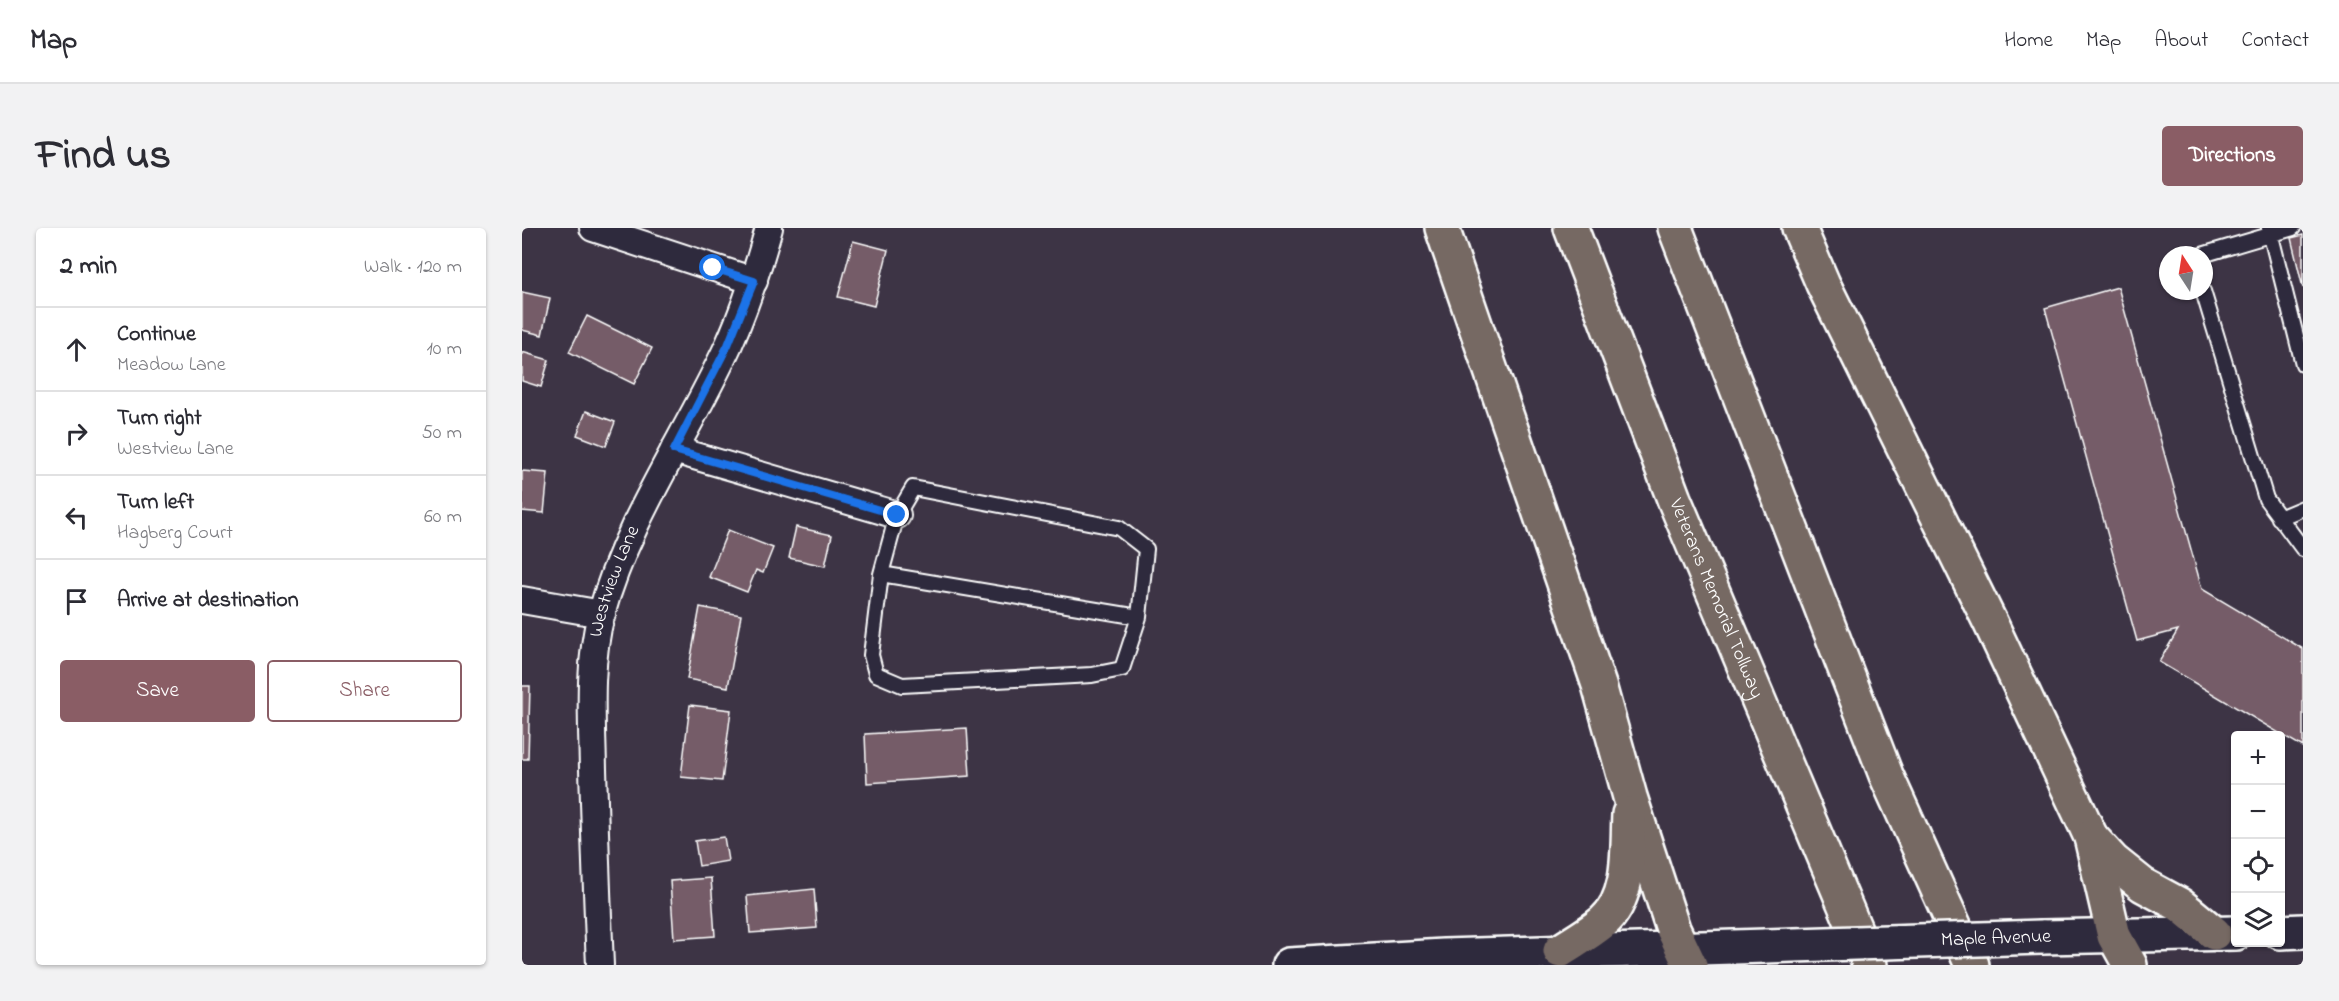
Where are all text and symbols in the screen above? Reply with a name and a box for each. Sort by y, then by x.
text: Map [30,21,77,62]
text: Home [2004,26,2053,56]
text: Map [2086,26,2121,56]
text: About [2154,26,2208,56]
text: Contact [2241,26,2309,56]
text: Find us [36,126,171,187]
button: Directions [2162,126,2303,186]
north arrow [2159,246,2213,300]
text: 2 min [60,248,117,286]
text: Walk · 120 m [364,253,462,282]
route start [699,254,725,280]
text: Continue [117,319,196,351]
icon: ahead [60,333,93,366]
text: 10 m [426,335,462,364]
text: Meadow Lane [117,351,226,380]
text: Turn right [117,403,202,435]
icon: right [60,417,93,450]
text: 50 m [421,419,462,448]
text: Westview Lane [117,435,234,464]
text: Turn left [117,487,194,519]
street label: Veterans Memorial Tollway [1661,493,1771,703]
icon: left [60,501,93,534]
route end [883,501,909,527]
text: 60 m [424,503,462,532]
text: Hagberg Court [117,519,233,548]
street label: Westview Lane [582,521,648,640]
icon: arrive [60,585,93,618]
text: Arrive at destination [117,585,299,617]
button: Save [60,660,255,722]
button: Share [267,660,462,722]
map controls [2231,731,2285,947]
button: + [2231,731,2285,785]
button: − [2231,785,2285,839]
button: locate [2231,839,2285,893]
button: layers [2231,893,2285,947]
street label: Maple Avenue [1940,923,2052,955]

